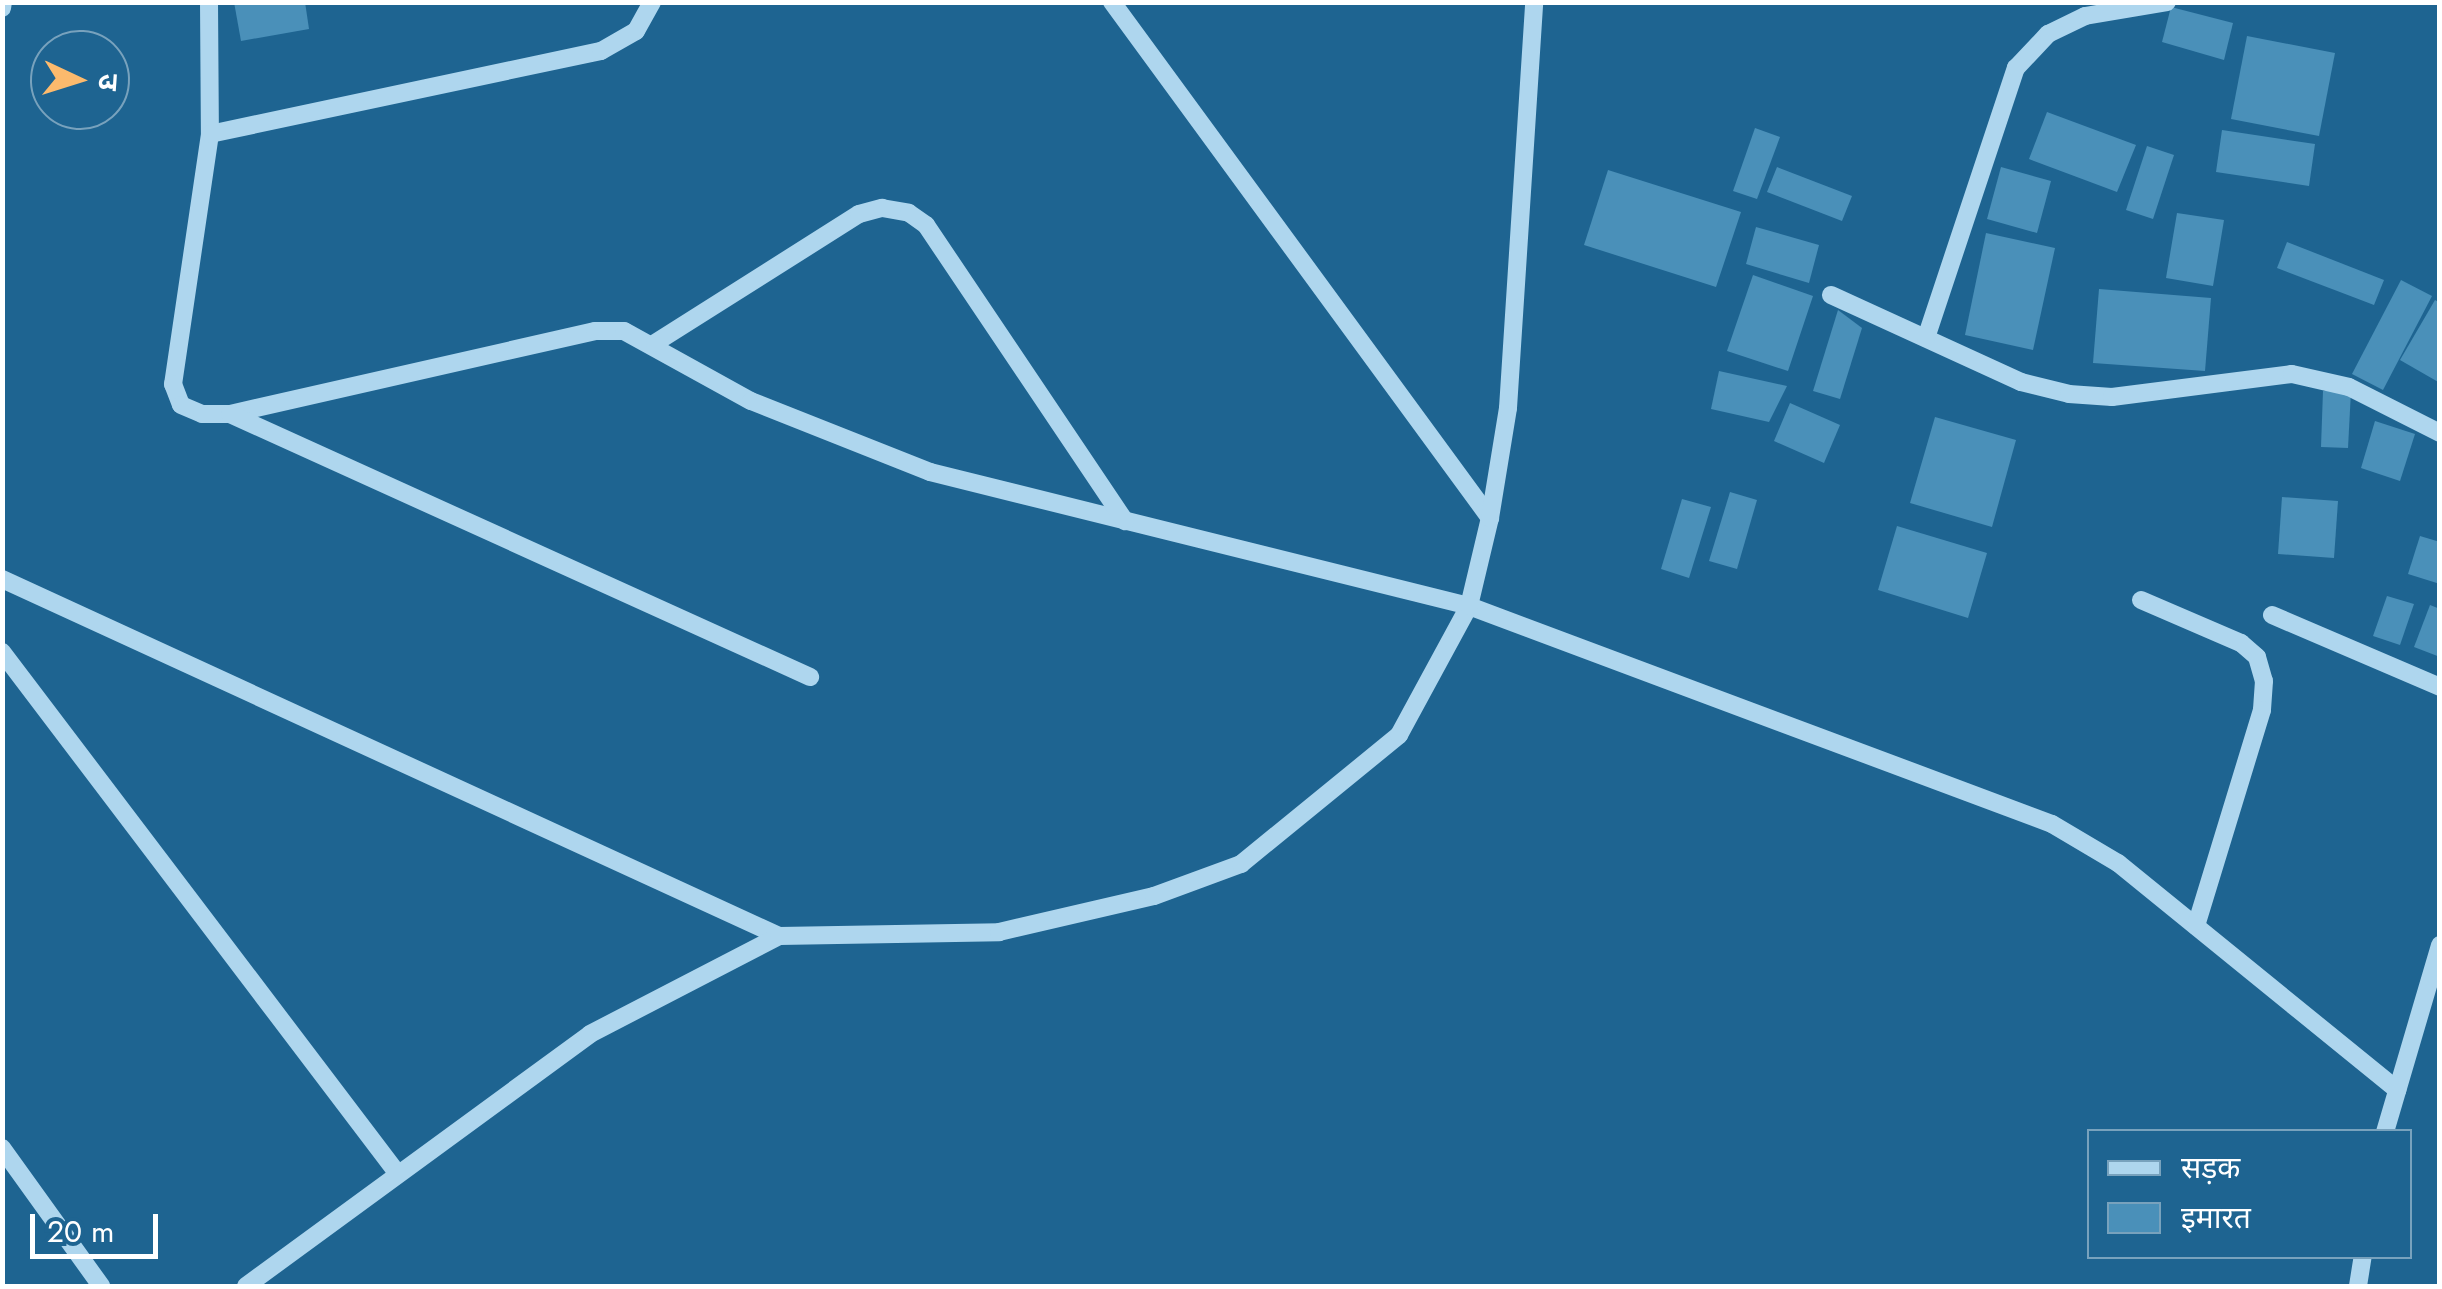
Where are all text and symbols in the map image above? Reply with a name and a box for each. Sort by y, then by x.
north arrow [30,30,130,130]
text: उ [87,72,129,92]
legend [2087,1129,2412,1259]
text: सड़क [2181,1146,2240,1189]
scale bar [35,1194,162,1256]
text: इमारत [2181,1196,2251,1239]
text: 20 m [47,1210,114,1253]

